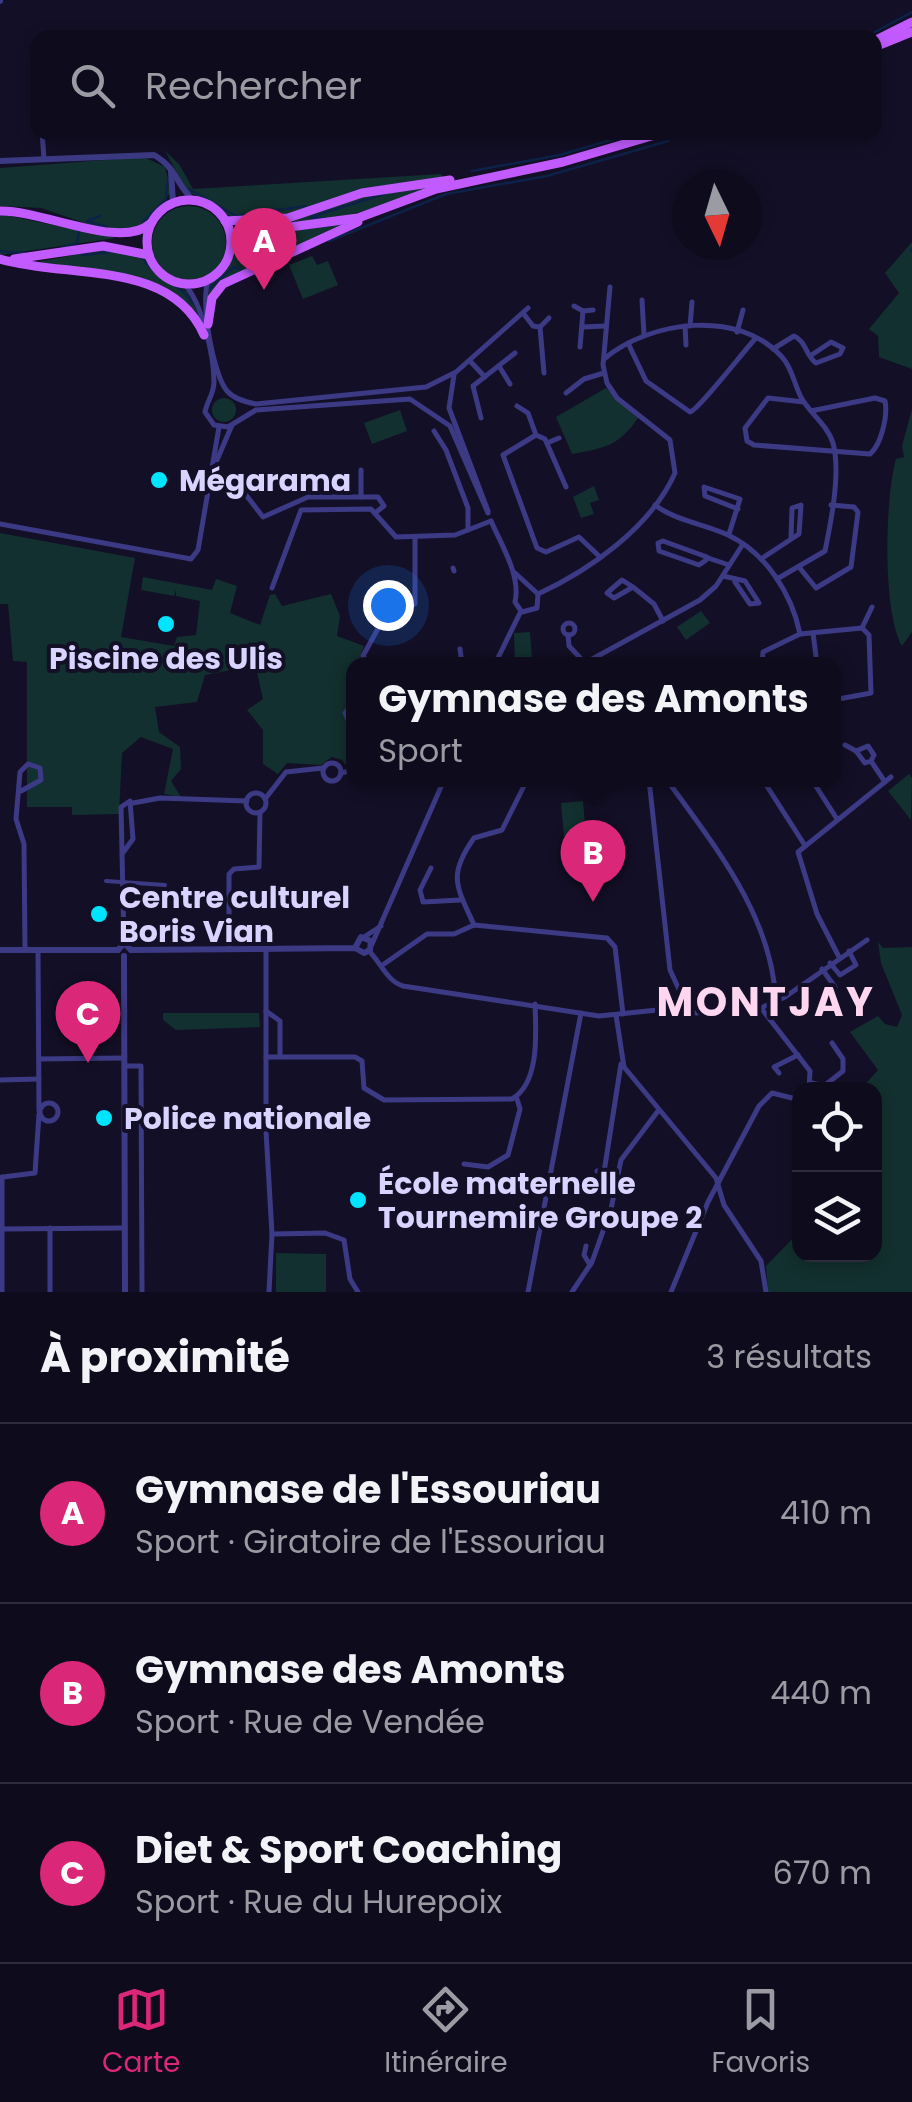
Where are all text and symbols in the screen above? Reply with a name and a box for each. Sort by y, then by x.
search box [30,30,882,140]
icon: search [65,58,120,113]
text: Rechercher [145,59,362,112]
north arrow [672,170,762,260]
pin: A [232,208,296,290]
place label: Mégarama [179,459,351,502]
marker: Mégarama [148,469,170,491]
your location [363,580,414,631]
marker: Piscine des Ulis [155,613,177,635]
place label: Piscine des Ulis [49,637,283,680]
popup [346,657,841,787]
text: Gymnase des Amonts [378,672,809,725]
text: Sport [378,728,463,773]
pin: B [560,820,626,902]
place label: Centre culturel Boris Vian [119,876,350,953]
marker: Centre culturel Boris Vian [88,903,110,925]
district label: MONTJAY [657,974,875,1030]
pin: C [56,980,120,1063]
map controls [792,1082,882,1262]
button: locate [792,1082,882,1172]
place label: Police nationale [124,1097,371,1140]
marker: Police nationale [93,1107,115,1129]
place label: École maternelle Tournemire Groupe 2 [378,1162,702,1239]
button: layers [792,1172,882,1262]
marker: École maternelle Tournemire Groupe 2 [347,1189,369,1211]
text: À proximité [40,1328,290,1387]
text: 3 résultats [706,1334,872,1379]
text: Gymnase de l'Essouriau [135,1463,601,1516]
text: A [61,1490,84,1535]
text: 410 m [780,1490,872,1535]
text: Sport · Giratoire de l'Essouriau [135,1519,606,1564]
text: Gymnase des Amonts [135,1643,565,1696]
text: B [62,1670,83,1715]
text: 440 m [770,1670,872,1715]
text: Sport · Rue de Vendée [135,1699,485,1744]
text: Diet & Sport Coaching [135,1823,562,1876]
text: C [60,1850,85,1895]
text: 670 m [773,1850,872,1895]
text: Sport · Rue du Hurepoix [135,1879,502,1924]
tab: Carte [102,1982,180,2084]
tab: Itinéraire [384,1982,508,2084]
tab: Favoris [711,1982,810,2084]

